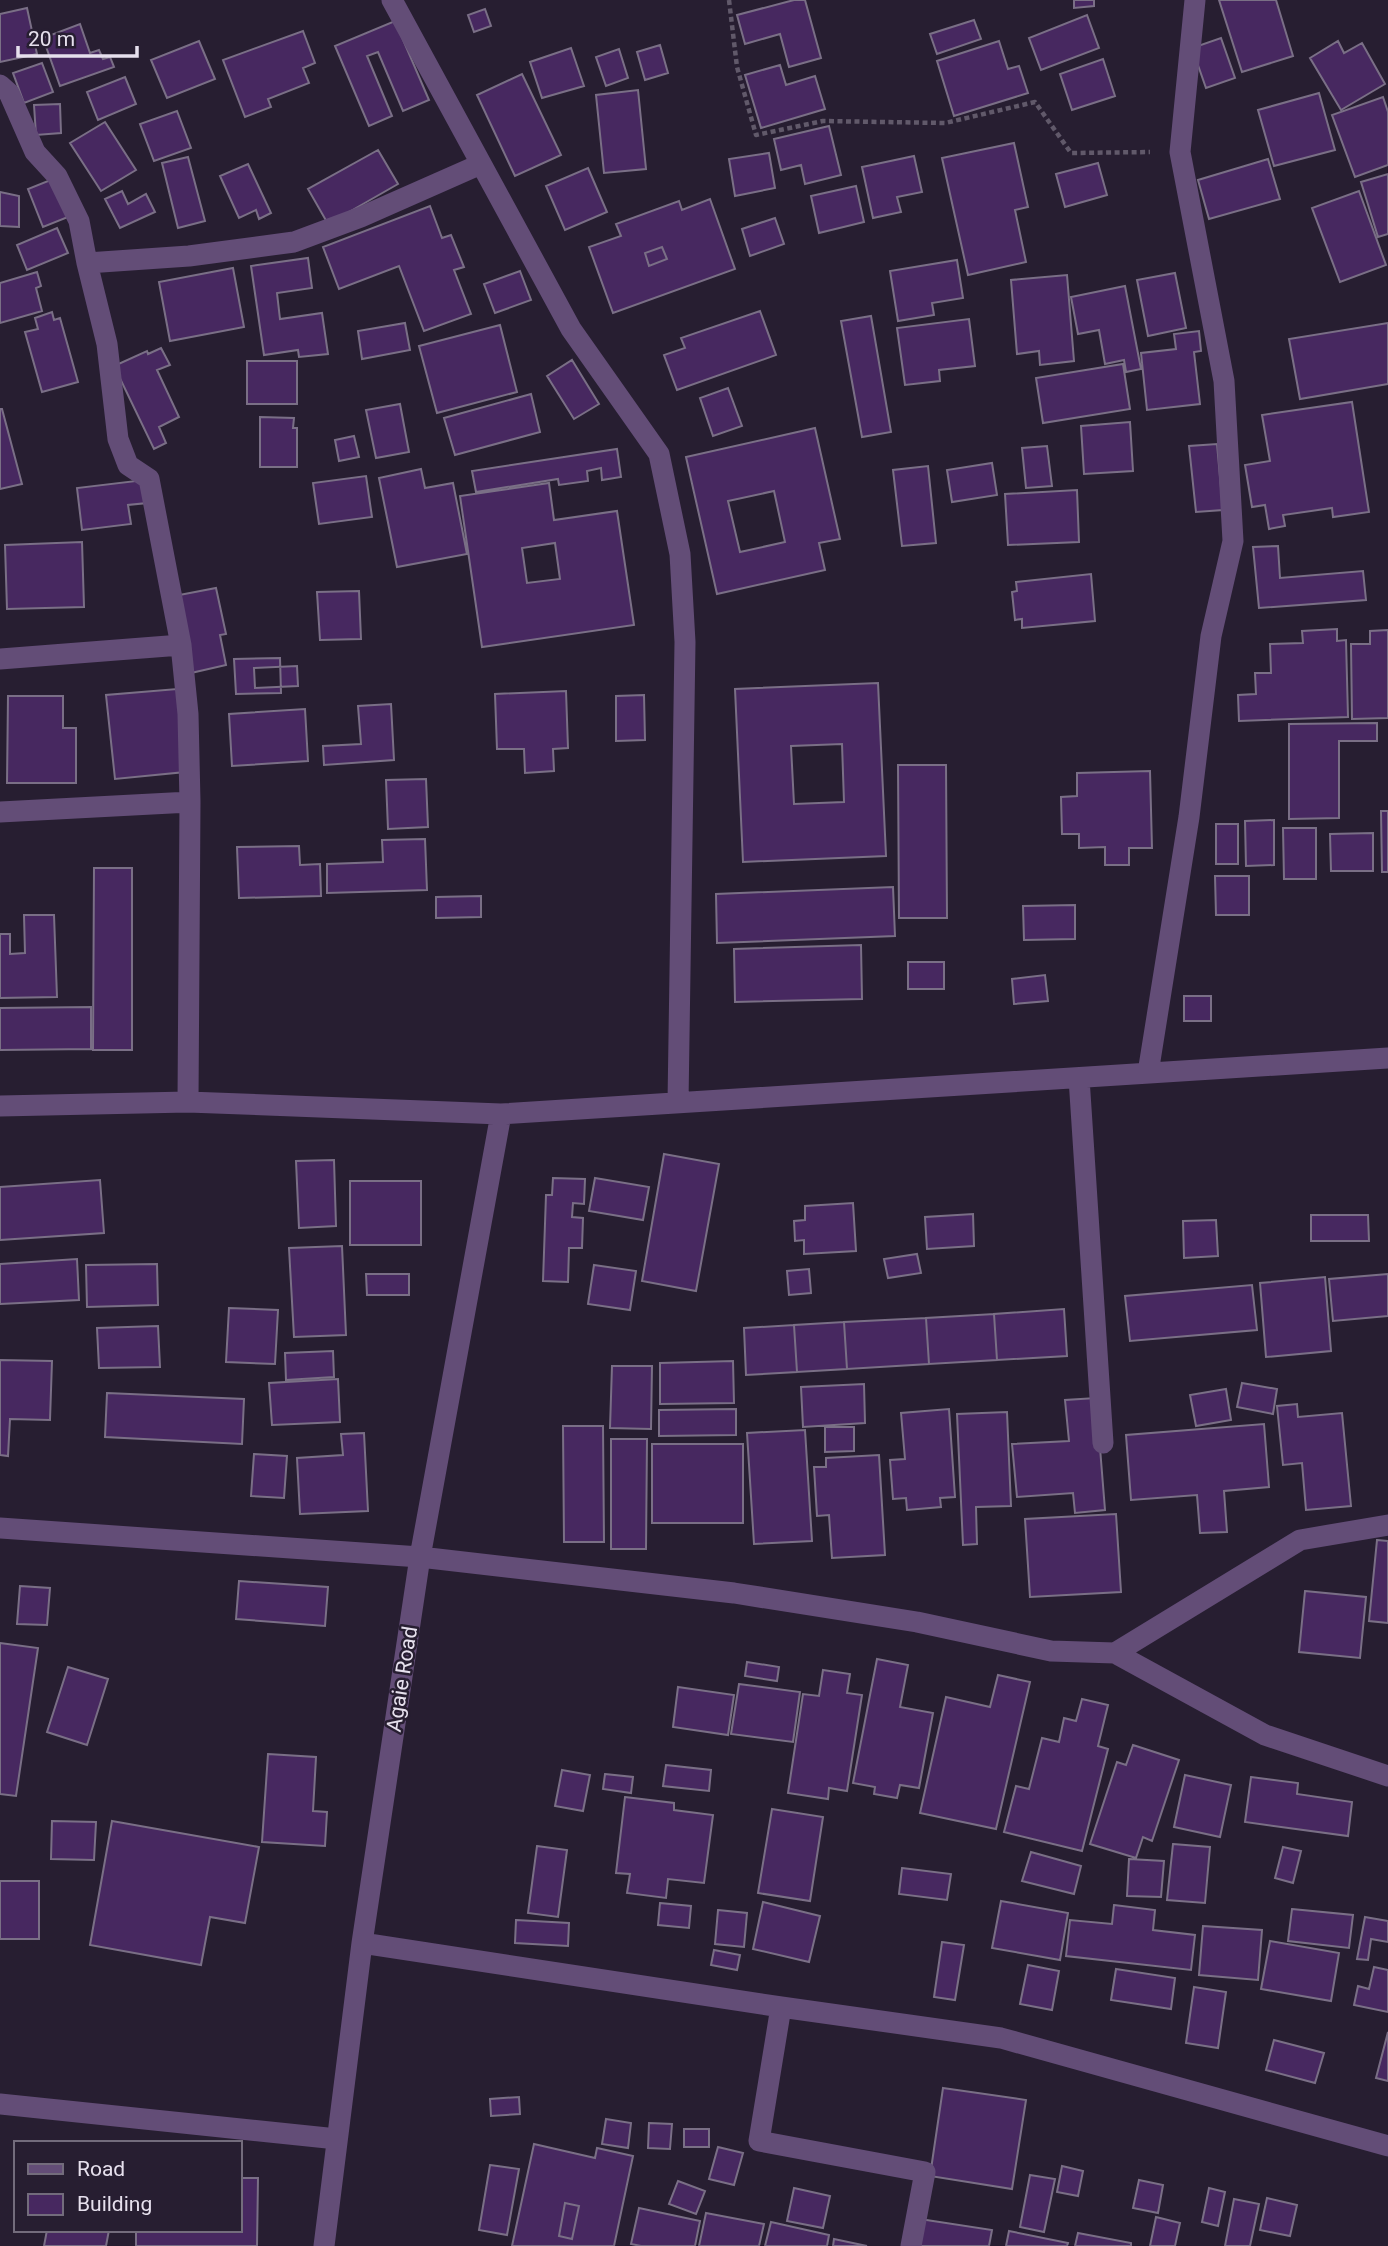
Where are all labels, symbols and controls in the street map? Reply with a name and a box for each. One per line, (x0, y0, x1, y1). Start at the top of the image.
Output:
scale bar (18, 14, 136, 58)
text: 20 m (28, 27, 75, 51)
street label: Agaie Road (382, 1624, 422, 1734)
legend (14, 2141, 242, 2232)
text: Road (77, 2157, 125, 2181)
text: Building (77, 2192, 152, 2216)

